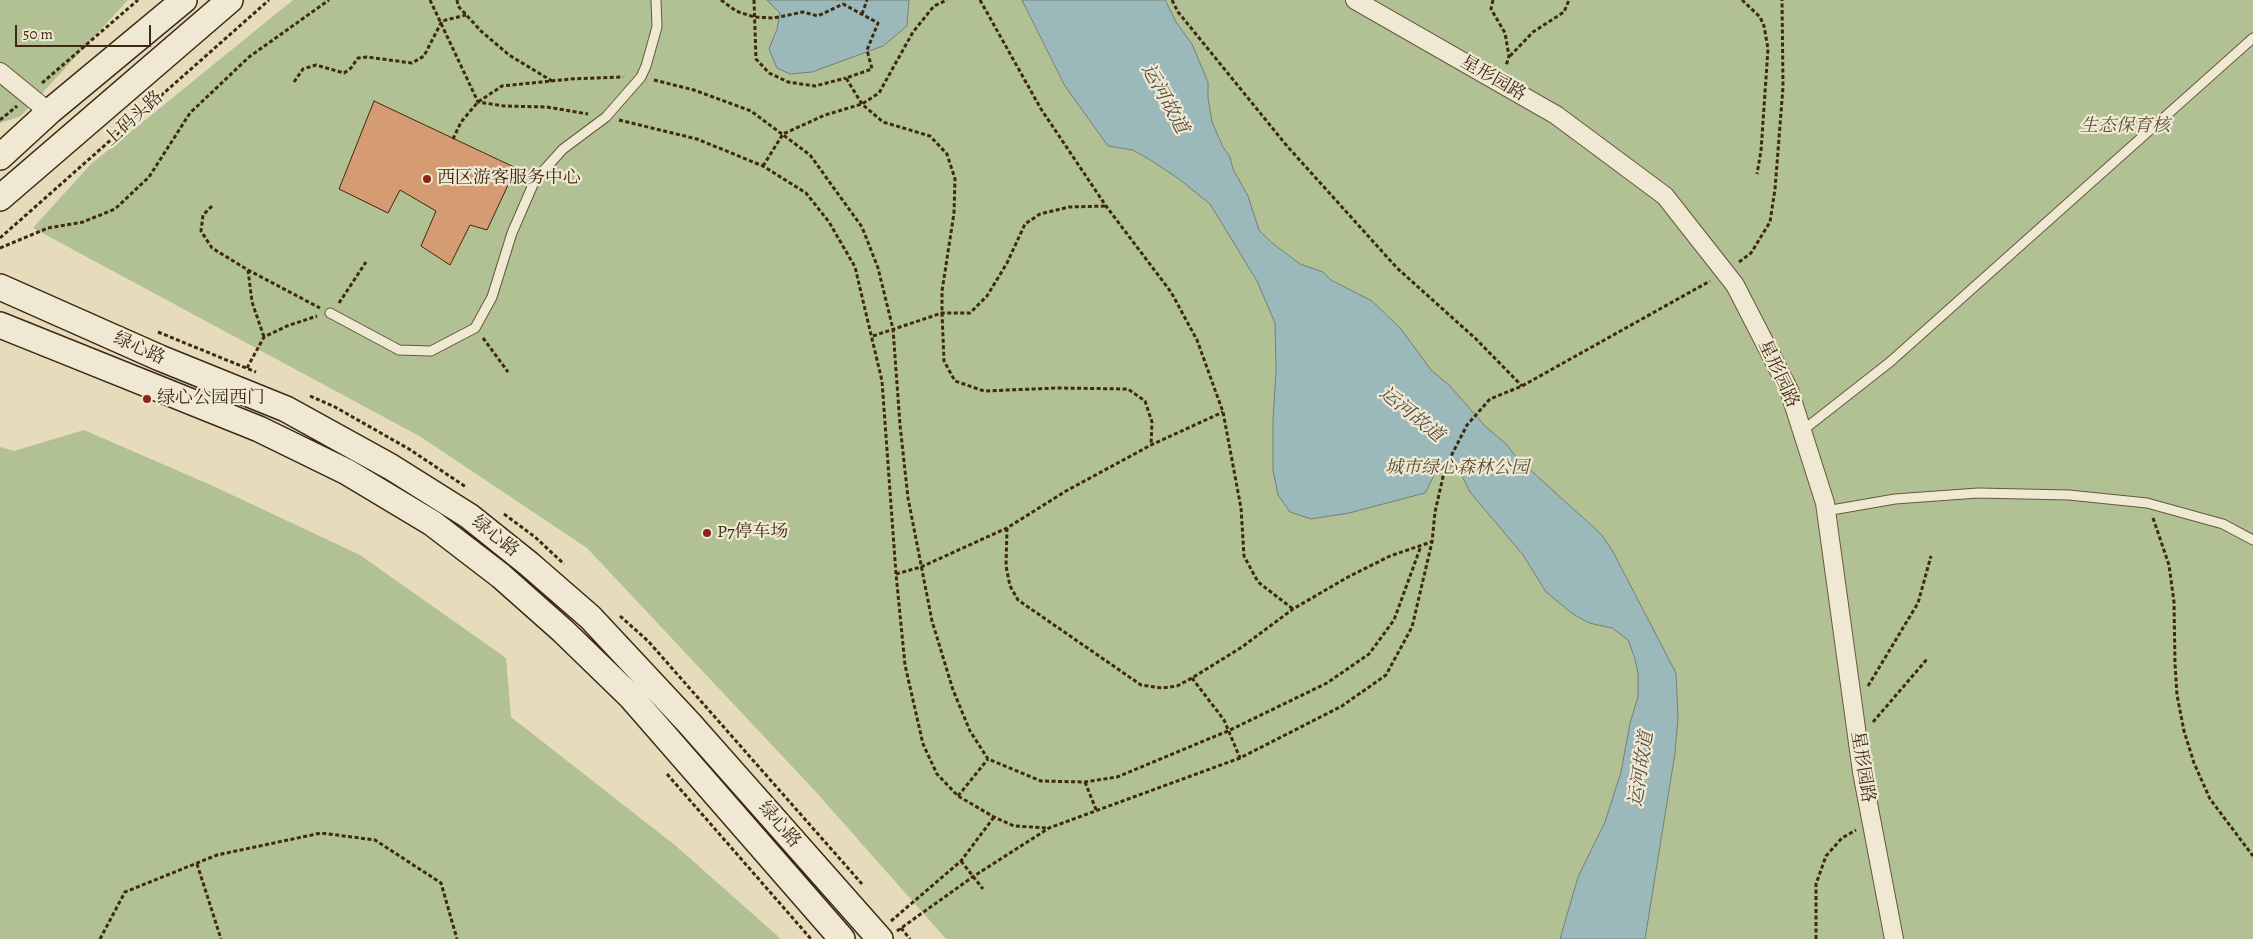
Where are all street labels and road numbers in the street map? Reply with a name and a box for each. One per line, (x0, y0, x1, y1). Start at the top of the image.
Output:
street label: 星形园路 (1456, 52, 1530, 106)
street label: 上码头路 (100, 87, 168, 151)
street label: 绿心路 (110, 328, 168, 370)
street label: 星形园路 (1753, 337, 1803, 411)
street label: 绿心路 (467, 512, 523, 562)
street label: 星形园路 (1846, 730, 1878, 804)
street label: 绿心路 (753, 798, 805, 852)

